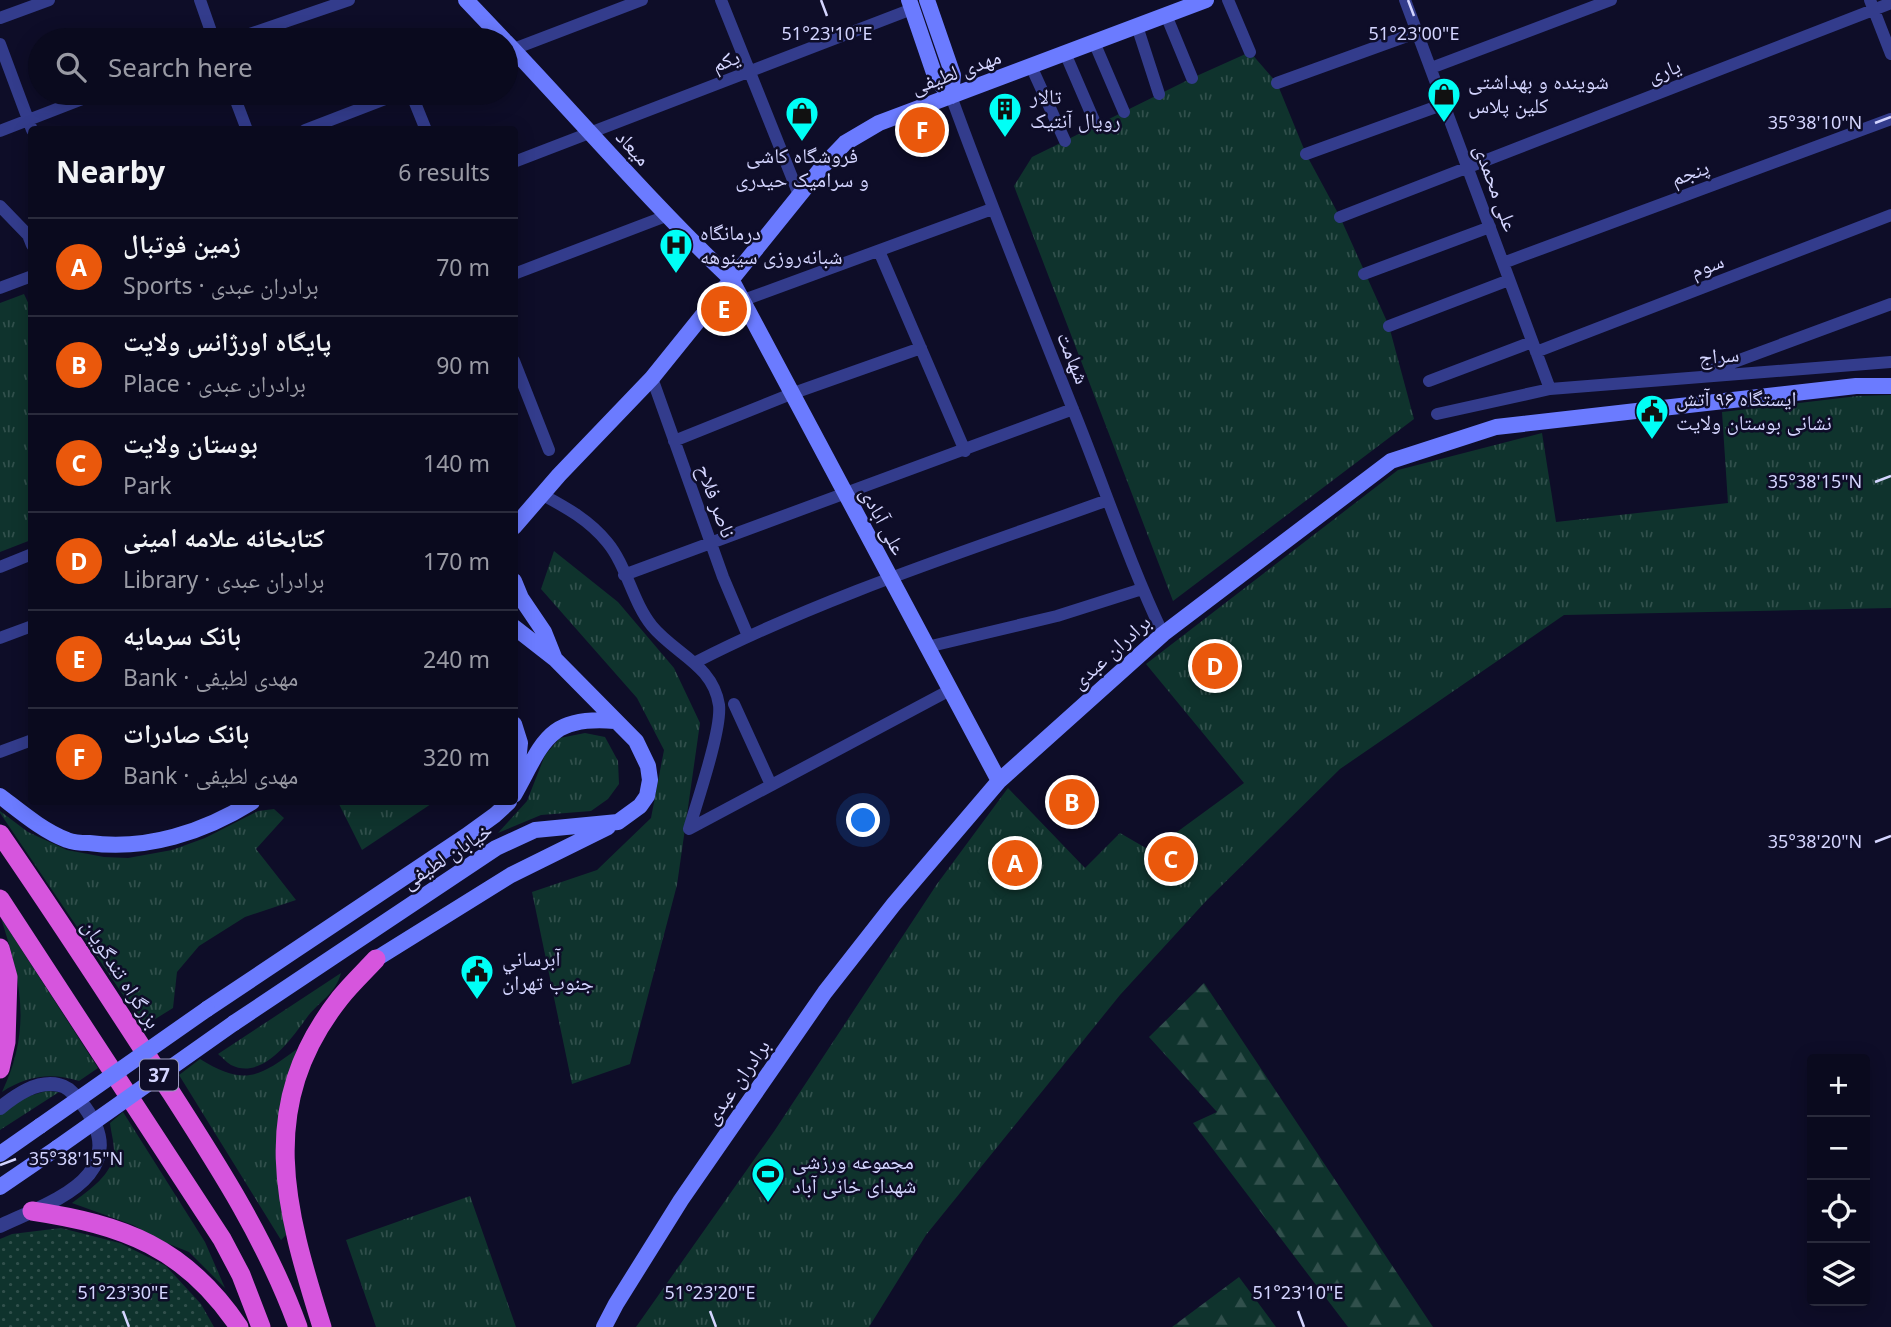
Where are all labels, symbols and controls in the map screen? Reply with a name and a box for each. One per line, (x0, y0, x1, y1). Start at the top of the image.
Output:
text: 51°23'10"E (782, 21, 872, 45)
text: 51°23'00"E (1369, 21, 1459, 45)
search box (28, 28, 518, 105)
street label: یکم (708, 42, 744, 79)
street label: مهدی لطیفی (907, 42, 1004, 100)
icon: search (52, 48, 90, 86)
text: Search here (108, 49, 253, 85)
street label: یاری (1643, 51, 1684, 89)
place label: شوینده و بهداشتی کلین پلاس (1468, 67, 1609, 119)
shop icon: شوینده و بهداشتی کلین پلاس (1425, 75, 1463, 124)
place label: تالار رویال آنتیک (1029, 82, 1121, 134)
building icon: تالار رویال آنتیک (986, 90, 1024, 139)
shop icon: فروشگاه کاشی و سرامیک حیدری (783, 94, 821, 143)
pin: F (899, 104, 945, 156)
text: 35°38'10"N (1768, 110, 1862, 134)
street label: میعاد (610, 123, 657, 172)
street label: علی محمدی (1468, 140, 1526, 235)
place label: فروشگاه کاشی و سرامیک حیدری (735, 141, 869, 193)
text: Nearby (56, 151, 165, 192)
street label: پنجم (1667, 152, 1713, 193)
text: 6 results (398, 156, 490, 188)
place label: درمانگاه شبانه‌روزی سینوهه (700, 218, 843, 270)
text: زمین فوتبال (123, 225, 241, 261)
hospital icon: درمانگاه شبانه‌روزی سینوهه (657, 226, 695, 275)
street label: سوم (1686, 246, 1728, 285)
text: A (71, 251, 87, 283)
text: 70 m (436, 251, 490, 283)
text: Sports · برادران عبدی (123, 269, 319, 301)
pin: E (701, 283, 747, 335)
text: پایگاه اورژانس ولایت (123, 323, 331, 359)
street label: شهامت (1051, 327, 1097, 388)
street label: سراج (1697, 339, 1740, 371)
text: B (71, 349, 87, 381)
text: 90 m (436, 349, 490, 381)
text: Place · برادران عبدی (123, 367, 306, 399)
place label: ایستگاه ۹۶ آتش نشانی بوستان ولایت (1676, 384, 1832, 436)
public building icon: ایستگاه ۹۶ آتش نشانی بوستان ولایت (1633, 392, 1671, 441)
text: بوستان ولایت (123, 425, 258, 461)
text: C (72, 447, 86, 479)
text: 140 m (423, 447, 490, 479)
street label: ناصر فلاح (691, 460, 743, 541)
text: Park (123, 469, 172, 501)
text: 35°38'15"N (1768, 469, 1862, 493)
street label: علی آبادی (854, 482, 914, 560)
text: کتابخانه علامه امینی (123, 519, 325, 555)
text: D (71, 545, 87, 577)
text: 170 m (423, 545, 490, 577)
text: Library · برادران عبدی (123, 563, 324, 595)
street label: برادران عبدی (1064, 608, 1156, 695)
text: بانک سرمایه (123, 617, 241, 653)
pin: D (1192, 640, 1238, 692)
text: E (73, 643, 85, 675)
text: 240 m (423, 643, 490, 675)
text: Bank · مهدی لطیفی (123, 661, 298, 693)
text: بانک صادرات (123, 715, 249, 751)
text: F (73, 741, 85, 773)
text: 320 m (423, 741, 490, 773)
text: Bank · مهدی لطیفی (123, 759, 298, 791)
pin: B (1049, 776, 1095, 828)
your location (846, 803, 880, 837)
street label: خیابان لطیفی (396, 815, 497, 895)
text: 35°38'20"N (1768, 829, 1862, 853)
pin: C (1148, 833, 1194, 885)
pin: A (992, 837, 1038, 889)
street label: بزرگراه تندگویان (76, 913, 168, 1034)
place label: آبرساني جنوب تهران (502, 944, 594, 996)
public building icon: آبرساني جنوب تهران (458, 952, 496, 1001)
street label: برادران عبدی (696, 1033, 776, 1130)
map controls (1807, 1054, 1870, 1306)
button: + (1807, 1054, 1870, 1117)
road number: 37 (140, 1060, 178, 1091)
button: − (1807, 1117, 1870, 1180)
text: 35°38'15"N (29, 1146, 123, 1170)
place label: مجموعه ورزشی شهدای خانی آباد (792, 1147, 916, 1199)
sports icon: مجموعه ورزشی شهدای خانی آباد (749, 1155, 787, 1204)
button: locate (1807, 1180, 1870, 1243)
button: layers (1807, 1243, 1870, 1306)
text: 51°23'30"E (78, 1280, 168, 1304)
text: 51°23'20"E (665, 1280, 755, 1304)
text: 51°23'10"E (1253, 1280, 1343, 1304)

